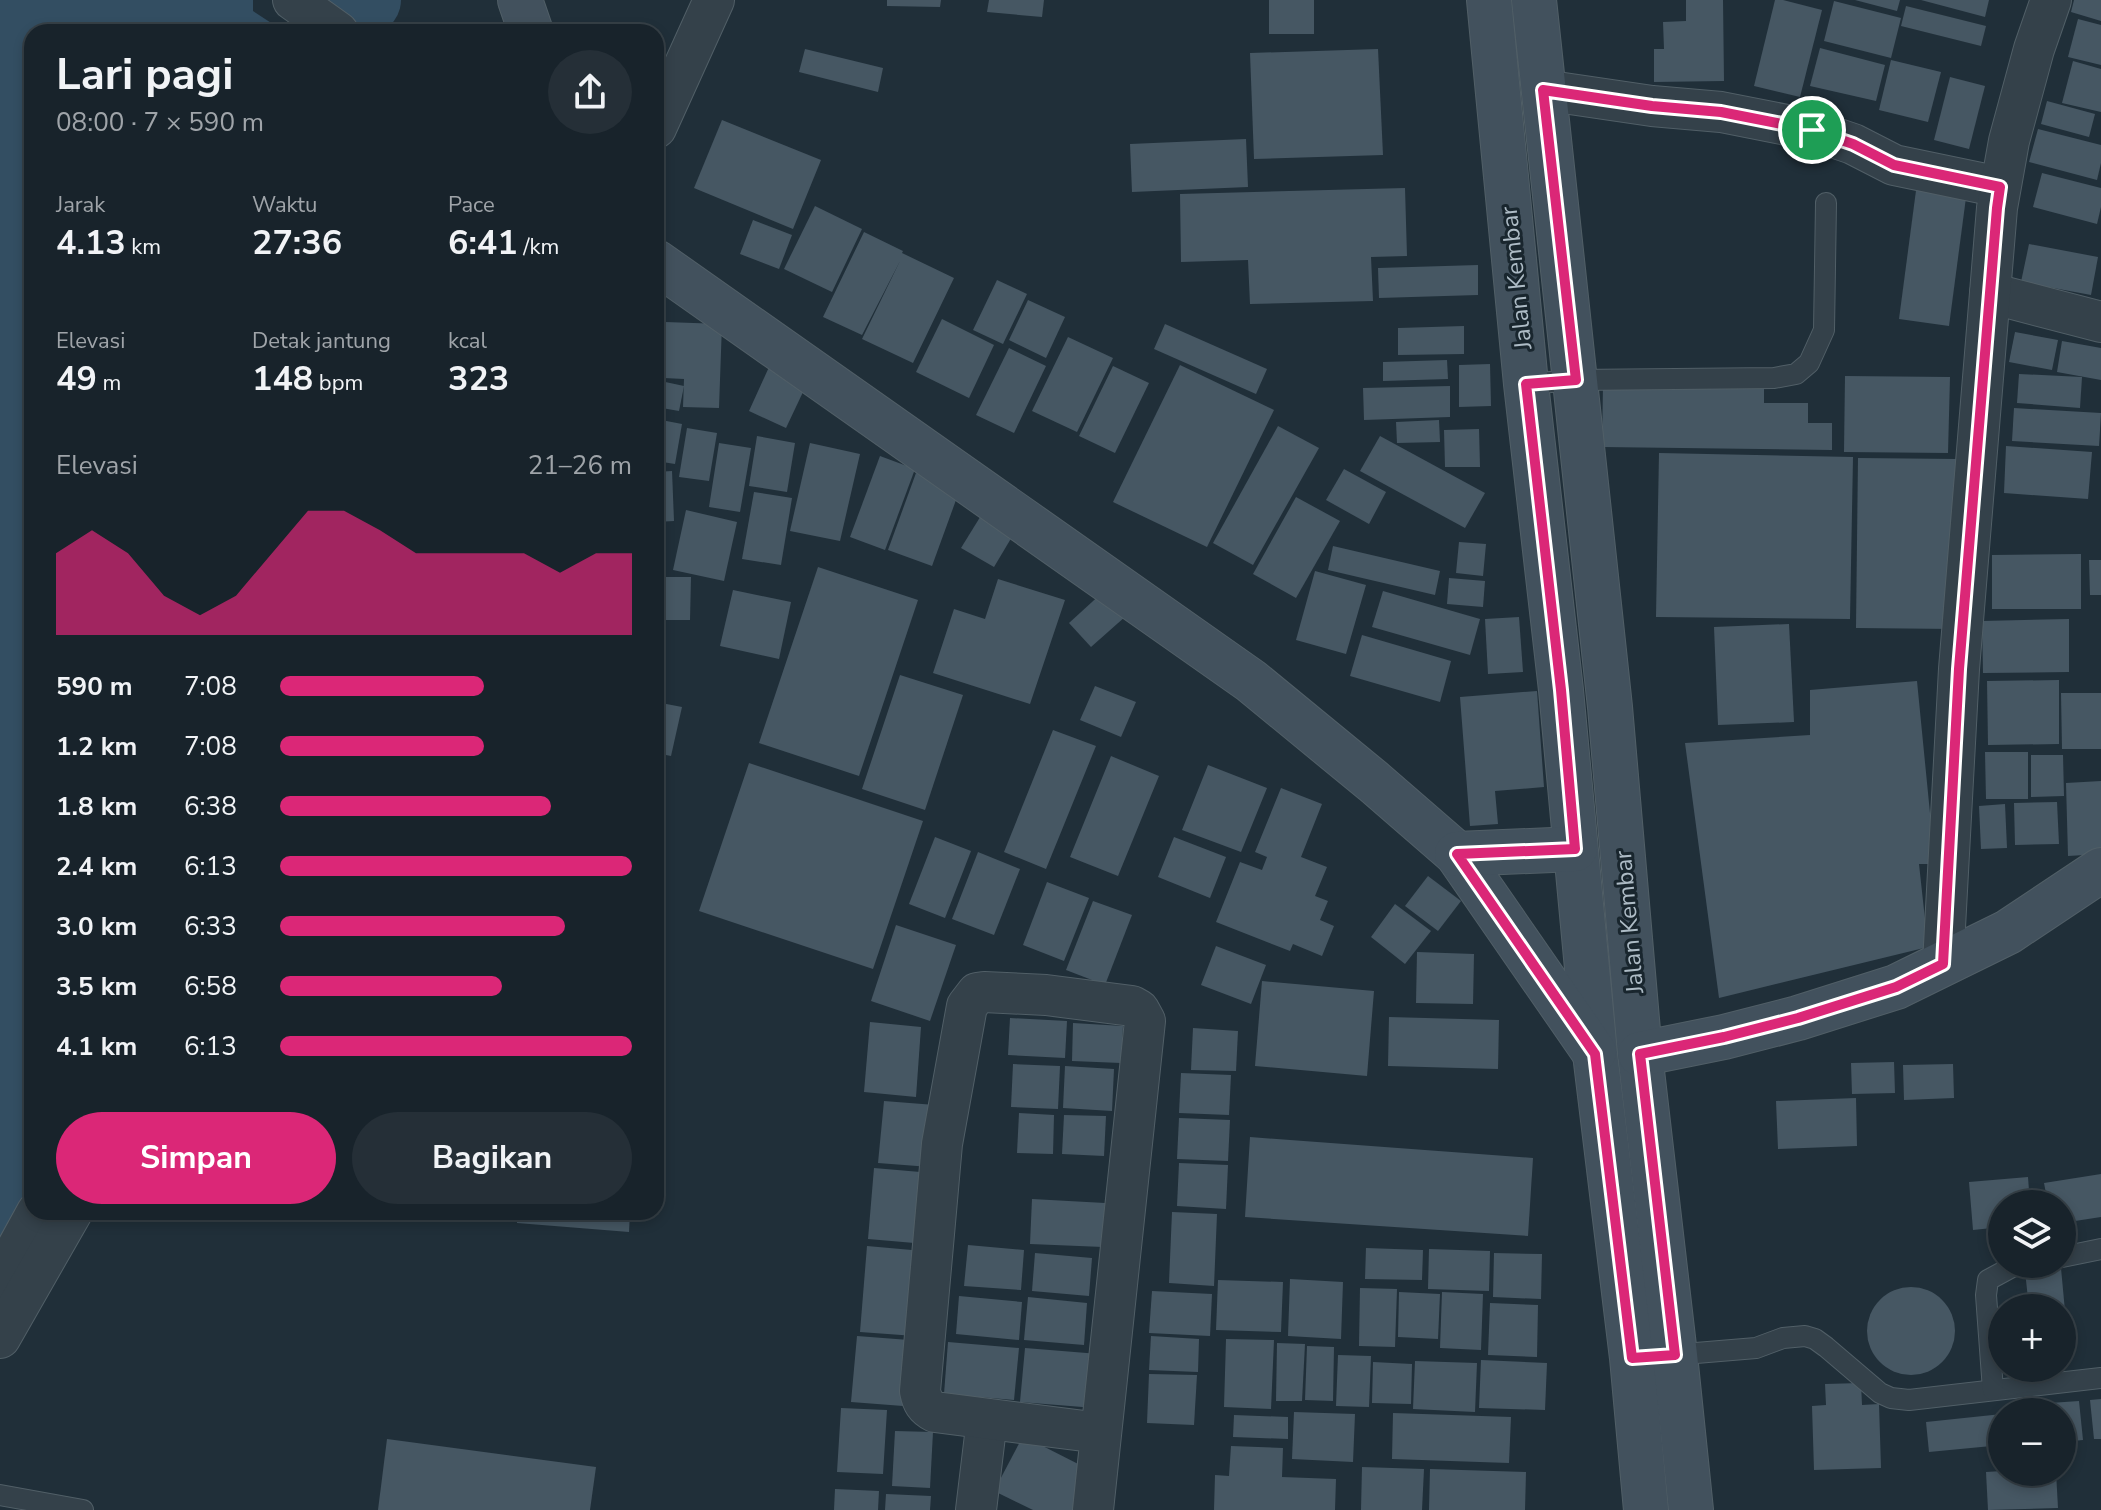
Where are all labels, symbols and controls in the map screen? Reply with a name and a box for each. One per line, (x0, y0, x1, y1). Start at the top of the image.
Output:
text: Lari pagi (56, 45, 233, 105)
button: share (548, 50, 632, 134)
pin (1778, 96, 1846, 164)
text: 08:00 · 7 × 590 m (56, 105, 264, 140)
icon: arrive (1790, 108, 1834, 152)
text: Jarak (56, 190, 105, 220)
text: Waktu (252, 190, 317, 220)
text: Pace (448, 190, 495, 220)
street label: Jalan Kembar (1493, 205, 1540, 352)
text: 4.13 (56, 220, 126, 266)
text: 27:36 (252, 220, 342, 266)
text: 6:41 (448, 220, 518, 266)
text: km (126, 232, 161, 262)
text: /km (518, 232, 559, 262)
text: Elevasi (56, 326, 125, 356)
text: Detak jantung (252, 326, 391, 356)
text: kcal (448, 326, 487, 356)
text: 49 (56, 356, 97, 402)
text: 148 (252, 356, 313, 402)
text: 323 (448, 356, 509, 402)
text: m (97, 368, 121, 398)
text: bpm (313, 368, 363, 398)
text: Elevasi (56, 448, 138, 483)
text: 21–26 m (528, 448, 632, 483)
text: 590 m (56, 669, 133, 704)
text: 7:08 (184, 669, 237, 704)
text: 1.2 km (56, 729, 137, 764)
text: 7:08 (184, 729, 237, 764)
text: 1.8 km (56, 789, 137, 824)
text: 6:38 (184, 789, 237, 824)
text: 2.4 km (56, 849, 137, 884)
text: 6:13 (184, 849, 237, 884)
street label: Jalan Kembar (1607, 849, 1651, 996)
text: 3.0 km (56, 909, 137, 944)
text: 6:33 (184, 909, 237, 944)
text: 3.5 km (56, 969, 137, 1004)
text: 6:58 (184, 969, 237, 1004)
text: 4.1 km (56, 1029, 137, 1064)
text: 6:13 (184, 1029, 237, 1064)
button: Simpan (56, 1112, 336, 1204)
button: Bagikan (352, 1112, 632, 1204)
map controls (1988, 1190, 2076, 1486)
button: layers (1988, 1190, 2076, 1278)
button: + (1988, 1294, 2076, 1382)
button: − (1988, 1398, 2076, 1486)

